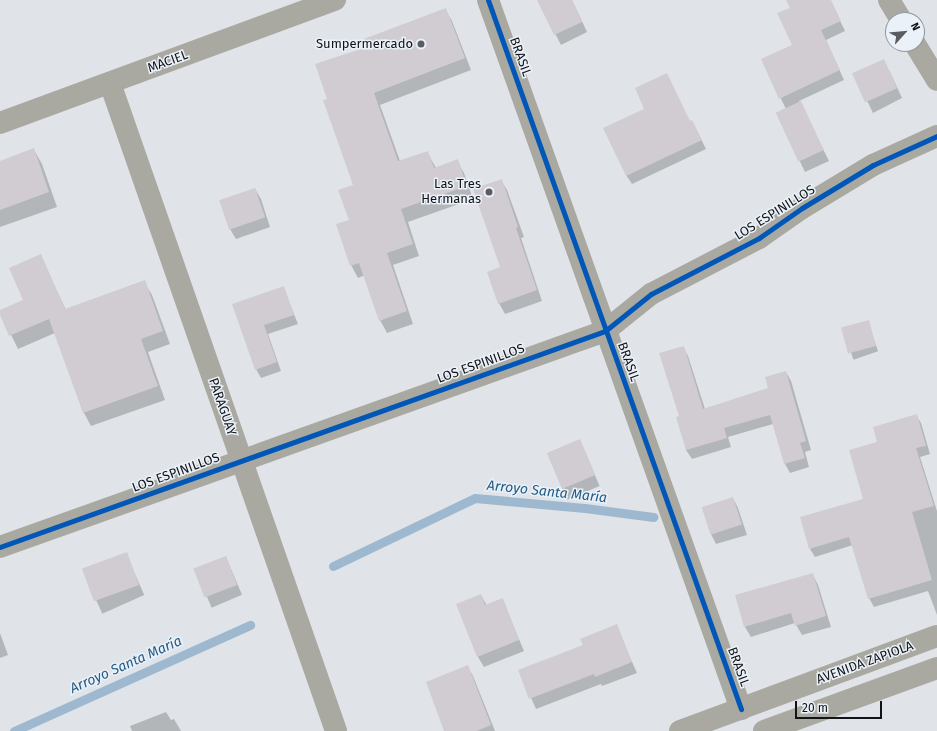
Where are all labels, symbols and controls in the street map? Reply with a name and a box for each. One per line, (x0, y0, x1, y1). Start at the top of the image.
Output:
north arrow (885, 12, 925, 52)
text: N (908, 21, 923, 33)
street label: BRASIL (506, 35, 534, 79)
place label: Sumpermercado (316, 36, 413, 52)
marker: Sumpermercado (416, 39, 426, 49)
street label: MACIEL (146, 47, 190, 77)
place label: Las Tres Hermanas (421, 177, 481, 208)
street label: LOS ESPINILLOS (732, 182, 818, 244)
marker: Las Tres Hermanas (484, 187, 494, 197)
street label: BRASIL (614, 340, 642, 384)
street label: LOS ESPINILLOS (435, 341, 527, 387)
street label: PARAGUAY (205, 376, 239, 438)
street label: LOS ESPINILLOS (130, 450, 222, 496)
water label: Arroyo Santa María (486, 477, 608, 507)
water label: Arroyo Santa María (68, 633, 184, 697)
street label: AVENIDA ZAPIOLA (814, 638, 916, 688)
street label: BRASIL (724, 645, 752, 689)
scale bar (797, 693, 884, 719)
text: 20 m (802, 701, 828, 715)

